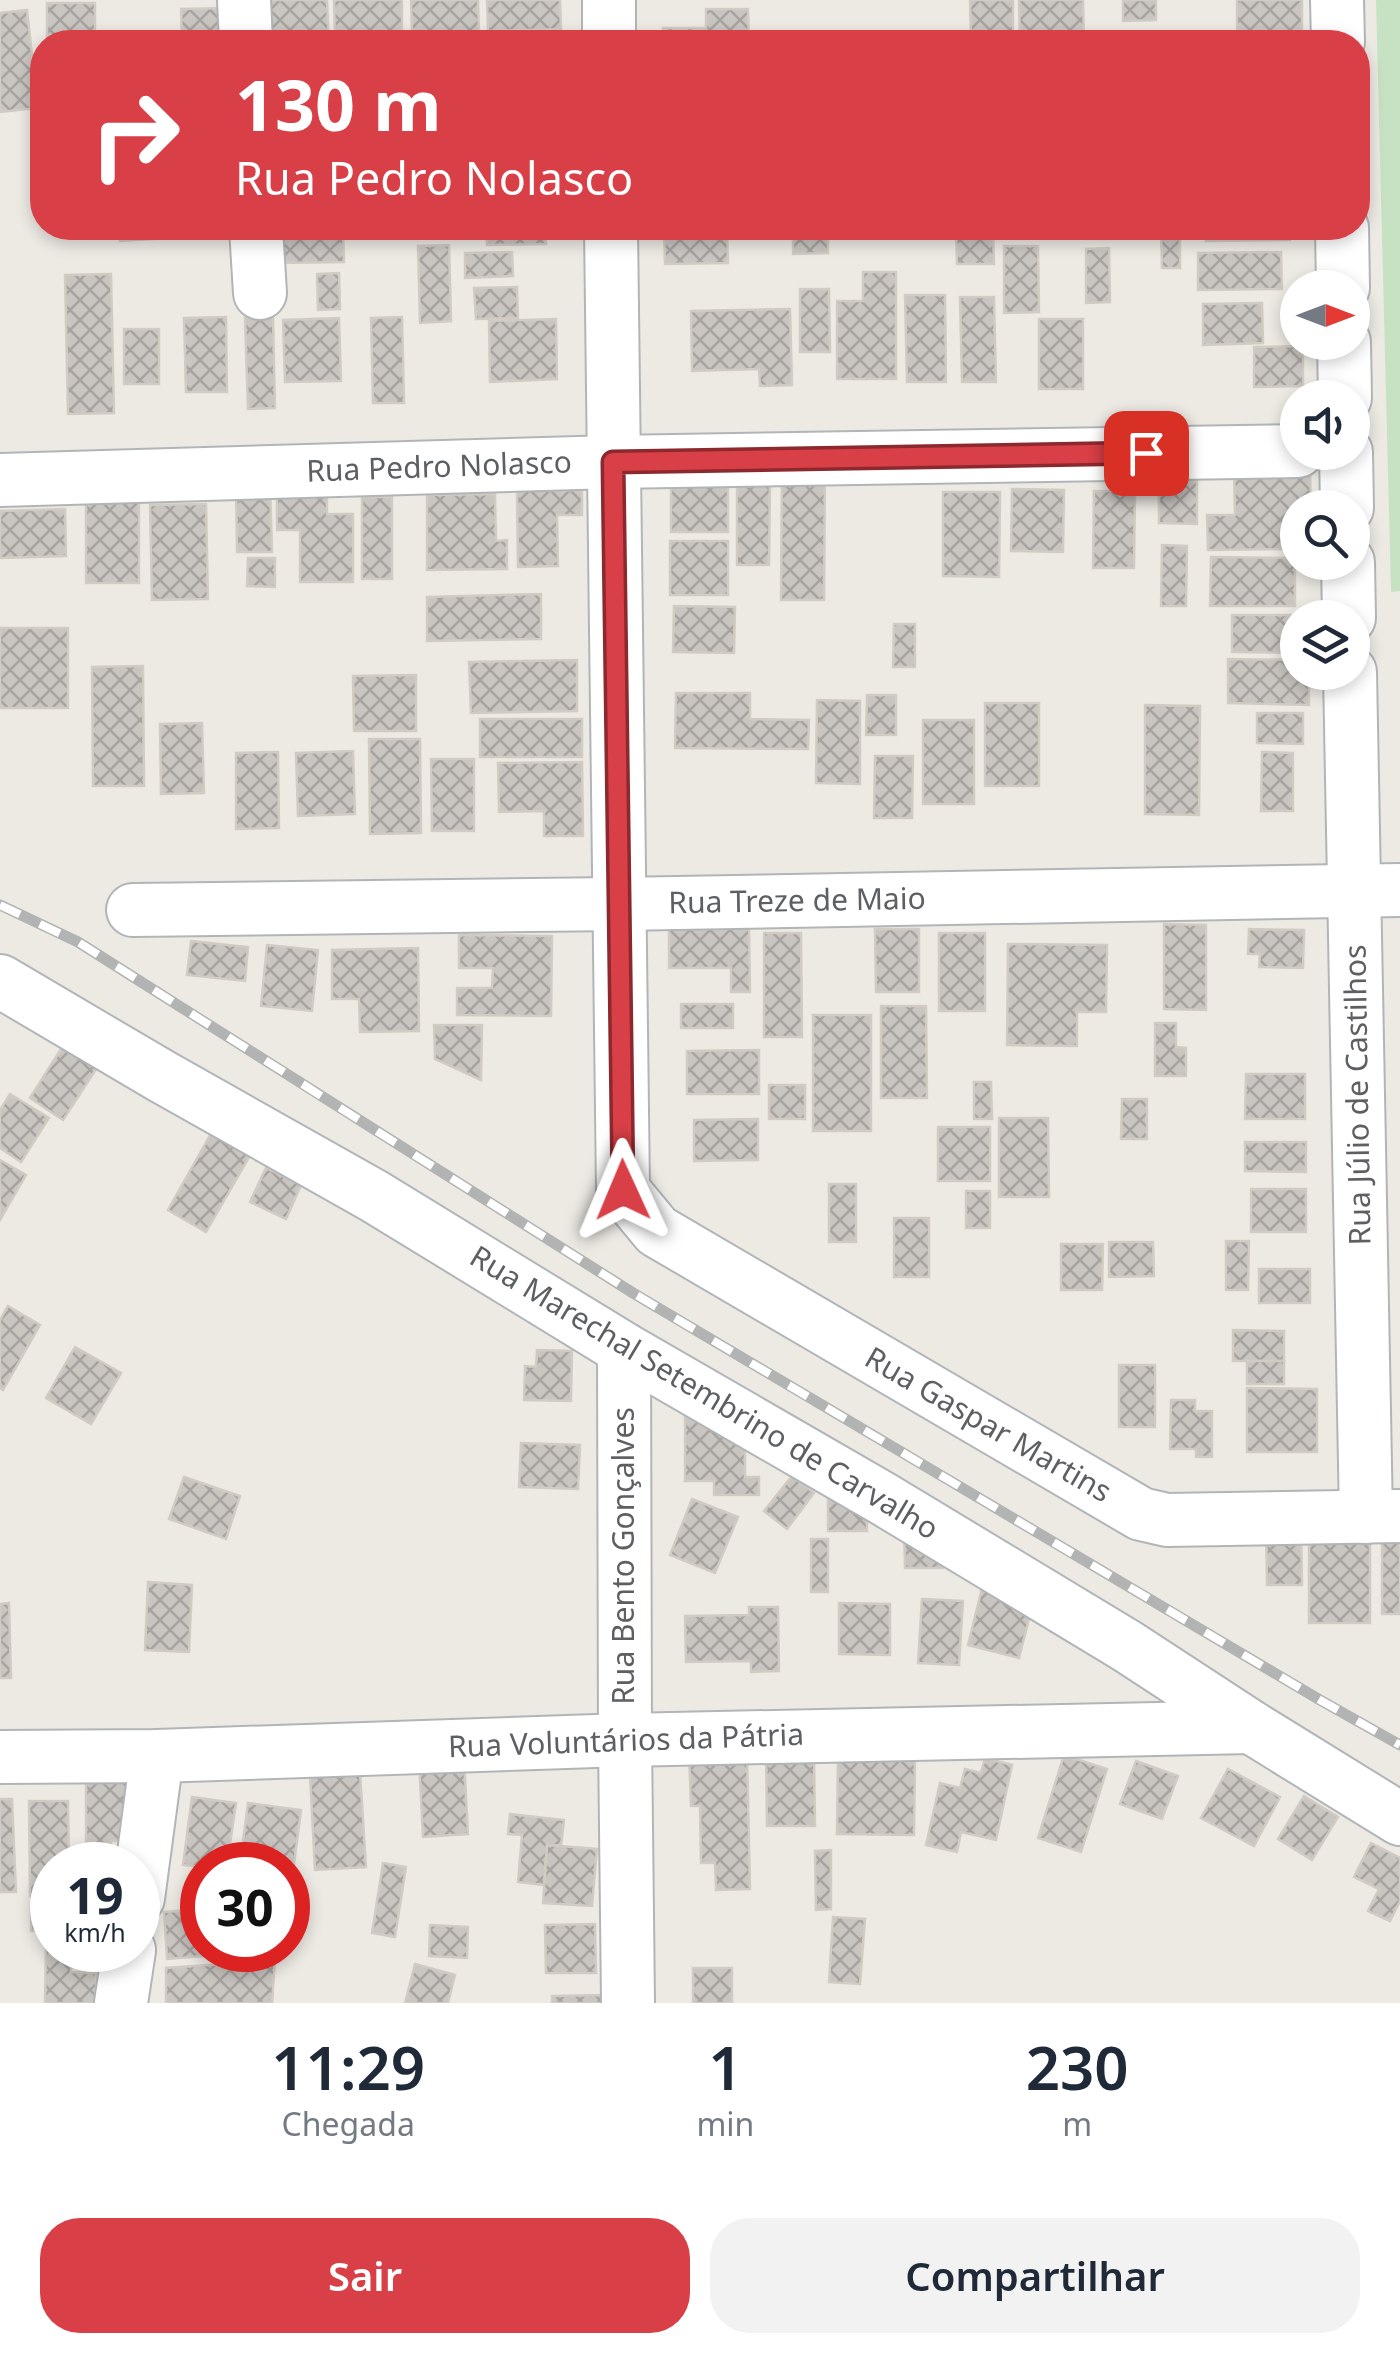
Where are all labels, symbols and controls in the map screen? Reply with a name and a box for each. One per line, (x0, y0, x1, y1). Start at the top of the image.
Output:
text: 130 m (235, 56, 442, 152)
icon: right (70, 70, 200, 200)
text: Rua Pedro Nolasco (235, 147, 633, 208)
north arrow (1280, 270, 1370, 360)
map controls (1280, 270, 1370, 690)
button: sound (1280, 380, 1370, 470)
pin (1104, 411, 1189, 496)
icon: arrive (1119, 426, 1174, 481)
street label: Rua Pedro Nolasco (306, 440, 572, 491)
button: search (1280, 490, 1370, 580)
button: layers (1280, 600, 1370, 690)
street label: Rua Treze de Maio (668, 877, 926, 922)
street label: Rua Júlio de Castilhos (1333, 944, 1380, 1246)
position arrow (571, 1138, 675, 1242)
street label: Rua Marechal Setembrino de Carvalho (463, 1235, 947, 1548)
street label: Rua Gaspar Martins (858, 1336, 1119, 1511)
street label: Rua Bento Gonçalves (602, 1407, 643, 1705)
street label: Rua Voluntários da Pátria (447, 1713, 805, 1766)
speed limit sign: 30 (180, 1842, 310, 1972)
text: 19 (66, 1861, 124, 1929)
text: km/h (64, 1915, 126, 1949)
text: 11:29 (271, 2026, 425, 2108)
text: 1 (708, 2026, 743, 2108)
text: 230 (1026, 2026, 1129, 2108)
text: Chegada (282, 2102, 415, 2145)
text: min (696, 2102, 754, 2145)
text: m (1062, 2102, 1092, 2145)
button: Sair (40, 2218, 690, 2333)
button: Compartilhar (710, 2218, 1360, 2333)

